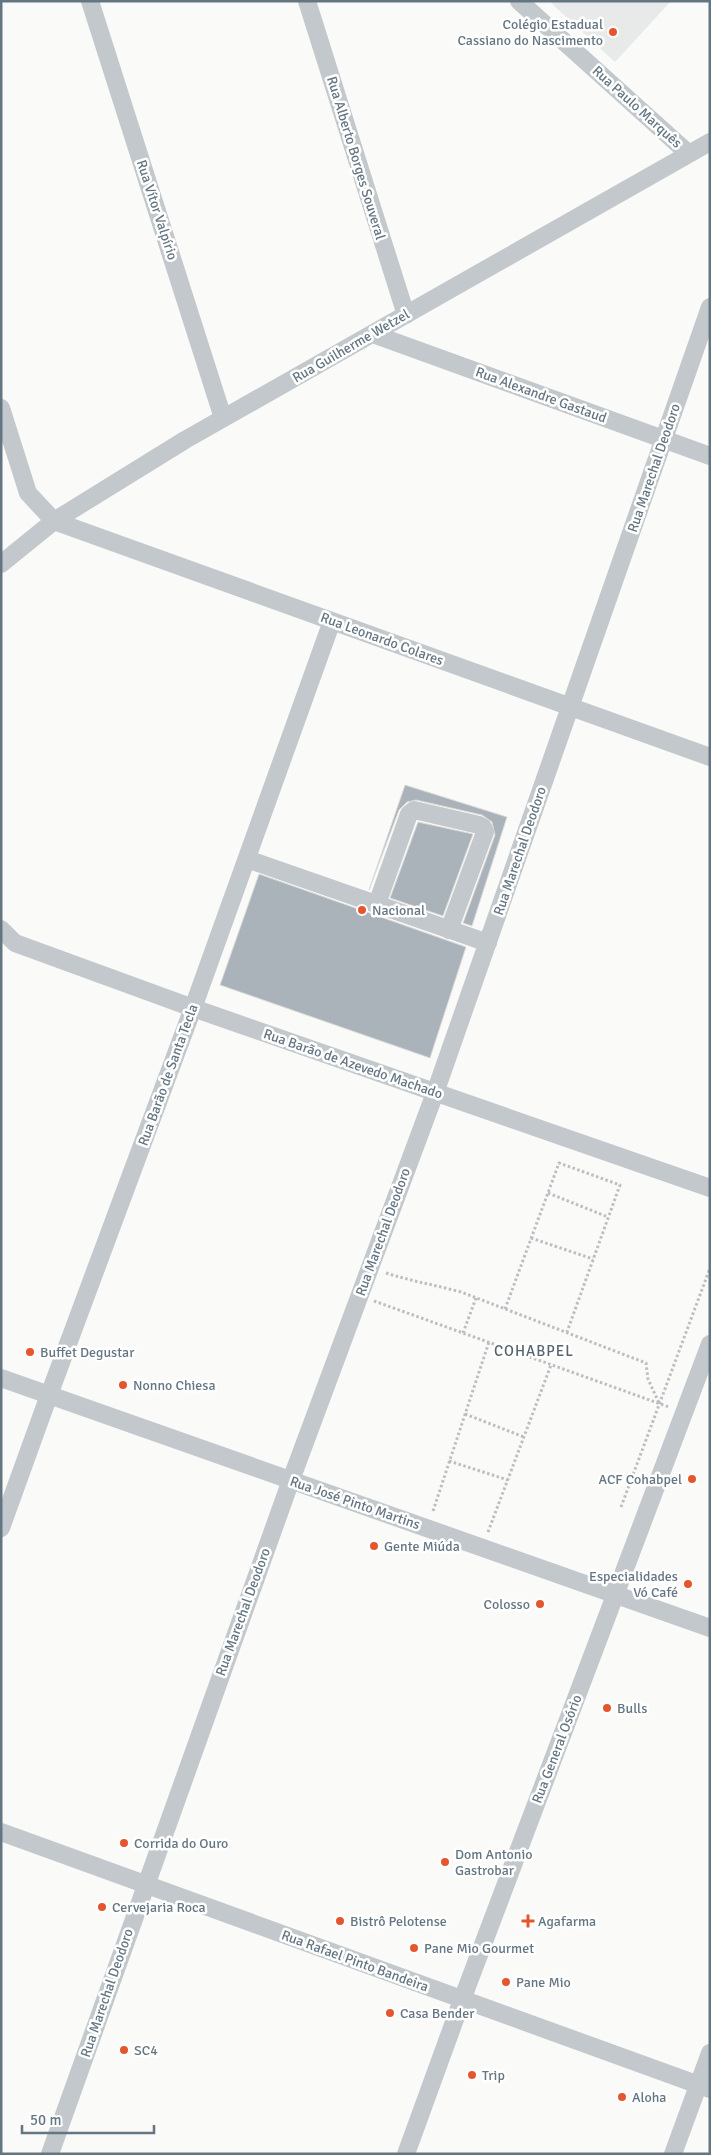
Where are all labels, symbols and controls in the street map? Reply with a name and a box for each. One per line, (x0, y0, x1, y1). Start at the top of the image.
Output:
place label: Colégio Estadual Cassiano do Nascimento (457, 16, 603, 49)
marker: Colégio Estadual Cassiano do Nascimento (607, 26, 619, 38)
street label: Rua Paulo Marquês (589, 62, 685, 152)
street label: Rua Alberto Borges Souveral (323, 74, 389, 242)
street label: Rua Vítor Valpírio (133, 158, 181, 262)
street label: Rua Guilherme Wetzel (290, 306, 412, 386)
street label: Rua Alexandre Gastaud (473, 363, 609, 427)
street label: Rua Marechal Deodoro (624, 401, 684, 535)
street label: Rua Leonardo Colares (318, 609, 446, 669)
street label: Rua Marechal Deodoro (490, 784, 550, 918)
place label: Nacional (372, 902, 425, 919)
marker: Nacional (356, 904, 368, 916)
street label: Rua Barão de Santa Tecla (134, 1002, 202, 1148)
street label: Rua Barão de Azevedo Machado (261, 1025, 445, 1103)
street label: Rua Marechal Deodoro (352, 1166, 414, 1298)
district label: COHABPEL (494, 1342, 574, 1360)
place label: Buffet Degustar (40, 1344, 135, 1361)
marker: Buffet Degustar (24, 1346, 36, 1358)
place label: Nonno Chiesa (133, 1377, 216, 1394)
marker: Nonno Chiesa (117, 1379, 129, 1391)
place label: ACF Cohabpel (599, 1471, 682, 1488)
street label: Rua José Pinto Martins (288, 1473, 422, 1533)
marker: ACF Cohabpel (686, 1473, 698, 1485)
place label: Gente Miúda (384, 1538, 460, 1555)
marker: Gente Miúda (368, 1540, 380, 1552)
street label: Rua Marechal Deodoro (212, 1546, 274, 1678)
place label: Especialidades Vó Café (589, 1568, 678, 1601)
marker: Especialidades Vó Café (682, 1578, 694, 1590)
place label: Colosso (484, 1596, 530, 1613)
marker: Colosso (534, 1598, 546, 1610)
street label: Rua General Osório (528, 1692, 586, 1806)
place label: Bulls (617, 1700, 647, 1717)
marker: Bulls (601, 1702, 613, 1714)
place label: Corrida do Ouro (134, 1835, 228, 1852)
marker: Corrida do Ouro (118, 1837, 130, 1849)
place label: Dom Antonio Gastrobar (455, 1846, 533, 1879)
marker: Dom Antonio Gastrobar (439, 1856, 451, 1868)
place label: Cervejaria Roca (112, 1899, 206, 1916)
marker: Cervejaria Roca (96, 1901, 108, 1913)
place label: Bistrô Pelotense (350, 1913, 447, 1930)
place label: Agafarma (538, 1913, 596, 1930)
marker: Bistrô Pelotense (334, 1915, 346, 1927)
marker: Agafarma (522, 1915, 534, 1927)
street label: Rua Marechal Deodoro (77, 1926, 137, 2060)
street label: Rua Rafael Pinto Bandeira (279, 1926, 431, 1996)
place label: Pane Mio Gourmet (424, 1940, 534, 1957)
marker: Pane Mio Gourmet (408, 1942, 420, 1954)
place label: Pane Mio (516, 1974, 571, 1991)
marker: Pane Mio (500, 1976, 512, 1988)
place label: Casa Bender (400, 2005, 475, 2022)
marker: Casa Bender (384, 2007, 396, 2019)
place label: SC4 (134, 2042, 158, 2059)
marker: SC4 (118, 2044, 130, 2056)
place label: Trip (482, 2067, 505, 2084)
marker: Trip (466, 2069, 478, 2081)
place label: Aloha (632, 2089, 666, 2106)
marker: Aloha (616, 2091, 628, 2103)
scale bar (22, 2102, 155, 2134)
text: 50 m (30, 2111, 61, 2129)

